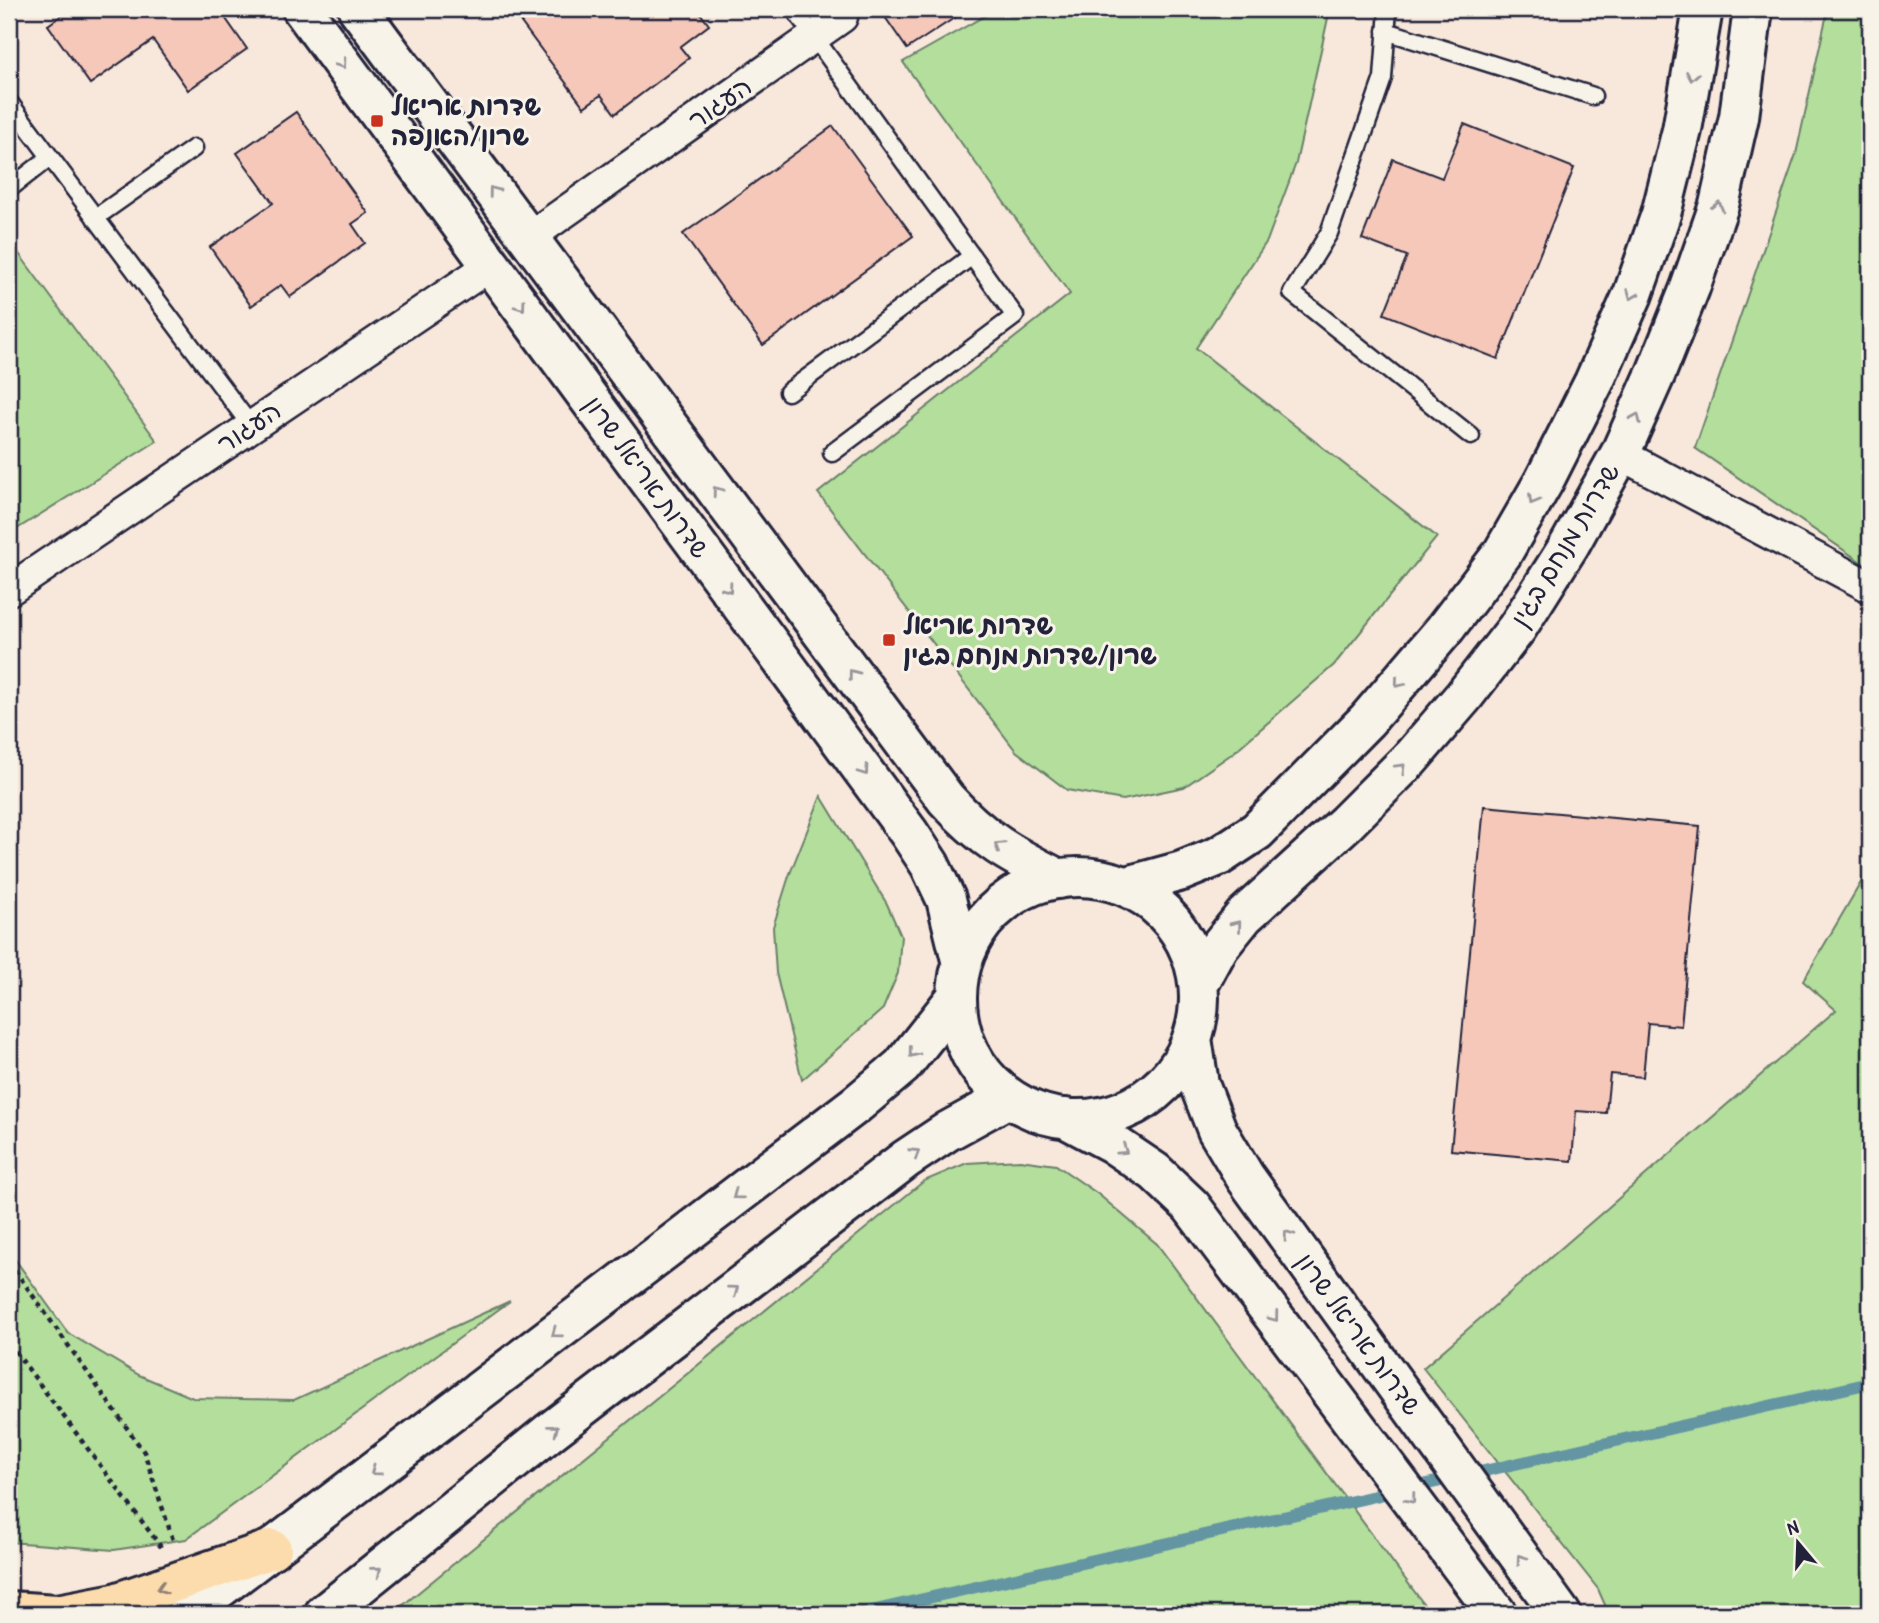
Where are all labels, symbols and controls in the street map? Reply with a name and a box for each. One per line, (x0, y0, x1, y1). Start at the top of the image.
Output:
one-way arrow (334, 56, 346, 69)
street label: העגור (681, 68, 759, 137)
one-way arrow (1685, 70, 1700, 82)
place label: שדרות אריאל שרון/האנפה (391, 88, 541, 153)
marker: שדרות אריאל שרון/האנפה (369, 113, 385, 129)
one-way arrow (489, 186, 501, 199)
one-way arrow (1710, 200, 1725, 212)
one-way arrow (1627, 288, 1641, 300)
one-way arrow (512, 298, 525, 311)
street label: שדרות אריאל שרון (577, 388, 718, 565)
street label: העגור (210, 392, 288, 461)
one-way arrow (1628, 413, 1642, 425)
street label: שדרות מנחם בגין (1502, 456, 1627, 633)
one-way arrow (713, 486, 725, 499)
one-way arrow (1528, 492, 1541, 505)
one-way arrow (720, 580, 733, 593)
place label: שדרות אריאל שרון/שדרות מנחם בגין (903, 607, 1157, 672)
marker: שדרות אריאל שרון/שדרות מנחם בגין (881, 632, 897, 648)
one-way arrow (849, 669, 861, 681)
one-way arrow (1395, 675, 1407, 688)
one-way arrow (855, 763, 868, 776)
one-way arrow (1393, 763, 1406, 776)
one-way arrow (993, 842, 1006, 855)
one-way arrow (1229, 920, 1241, 933)
one-way arrow (909, 1045, 922, 1057)
one-way arrow (1115, 1142, 1128, 1154)
one-way arrow (908, 1148, 921, 1161)
one-way arrow (732, 1187, 745, 1200)
one-way arrow (1283, 1230, 1296, 1243)
street label: שדרות אריאל שרון (1289, 1245, 1430, 1422)
one-way arrow (727, 1286, 739, 1299)
one-way arrow (1266, 1309, 1279, 1322)
one-way arrow (551, 1325, 564, 1338)
one-way arrow (546, 1424, 559, 1437)
one-way arrow (370, 1463, 383, 1476)
one-way arrow (1403, 1491, 1415, 1504)
north arrow (1764, 1508, 1834, 1578)
text: N (1783, 1513, 1801, 1541)
one-way arrow (1517, 1554, 1529, 1567)
one-way arrow (369, 1567, 381, 1580)
one-way arrow (156, 1580, 168, 1594)

